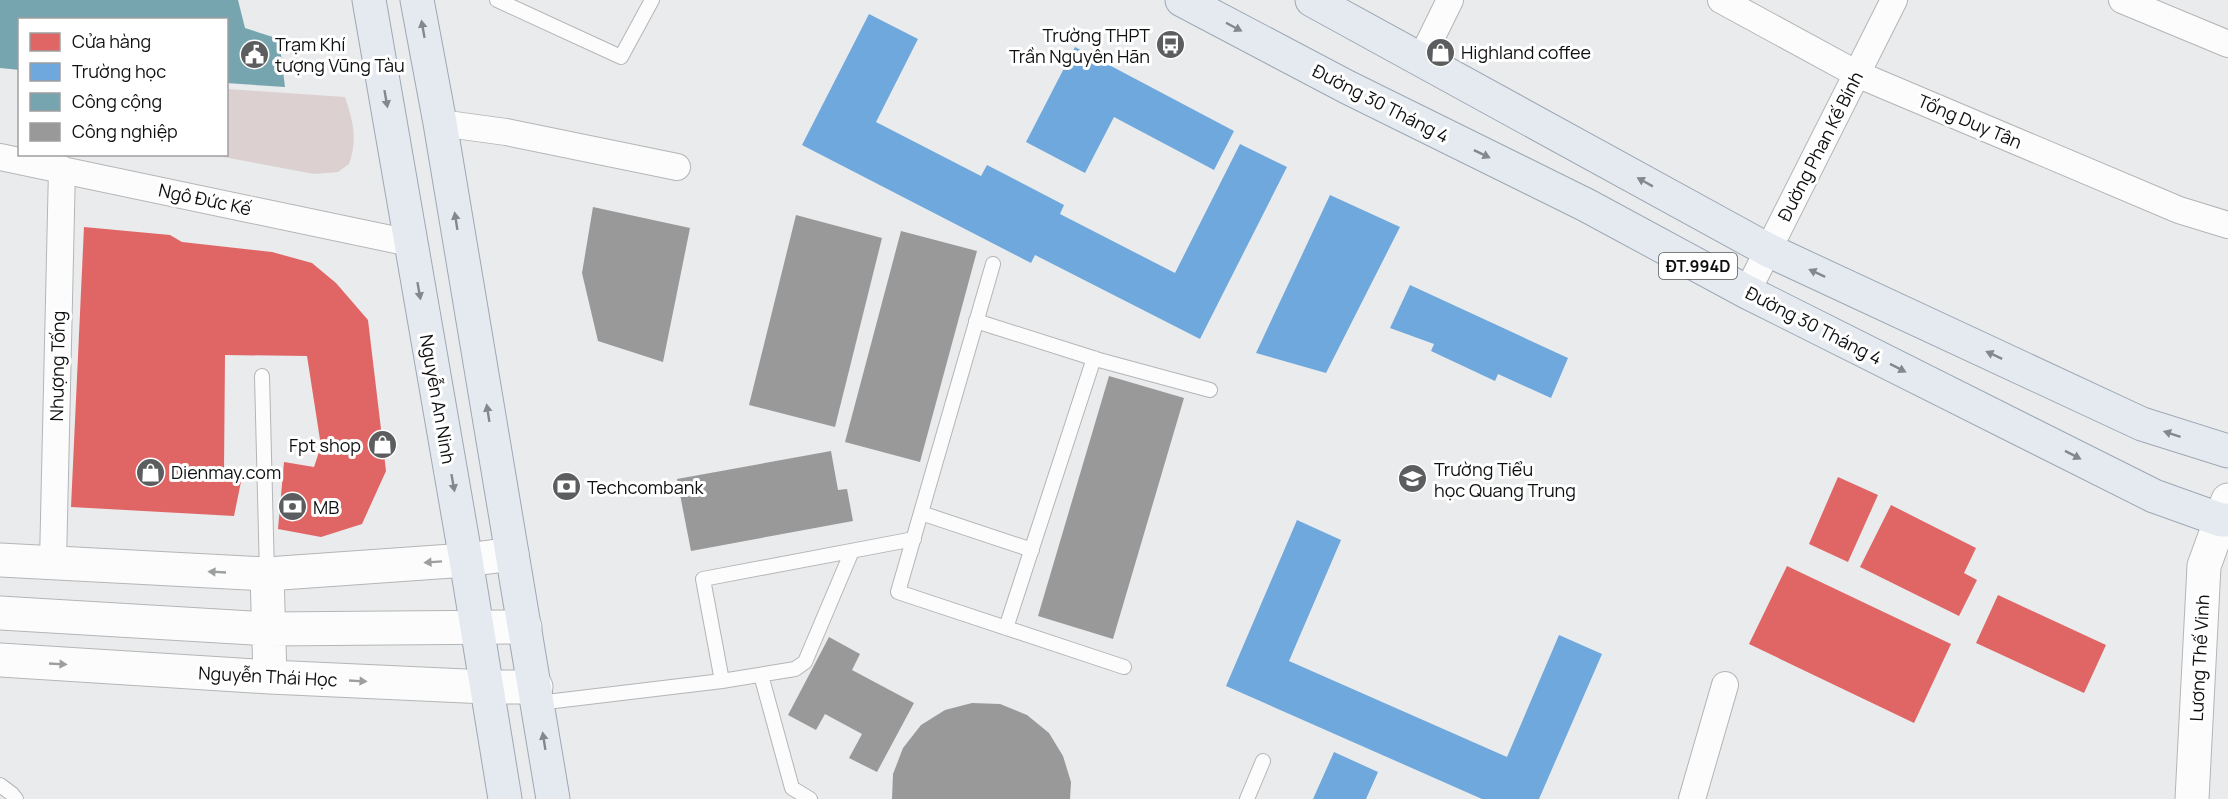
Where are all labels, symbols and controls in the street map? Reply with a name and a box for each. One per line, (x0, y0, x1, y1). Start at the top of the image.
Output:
legend (18, 18, 228, 156)
one-way arrow (418, 19, 427, 38)
one-way arrow (1225, 22, 1242, 32)
place label: Trường THPT Trần Nguyên Hãn (1009, 23, 1150, 68)
text: Cửa hàng (72, 29, 151, 53)
bus stop icon: Trường THPT Trần Nguyên Hãn (1155, 29, 1187, 61)
place label: Trạm Khí tượng Vũng Tàu (275, 32, 405, 77)
shop icon: Highland coffee (1424, 36, 1456, 68)
public building icon: Trạm Khí tượng Vũng Tàu (238, 38, 270, 70)
place label: Highland coffee (1461, 40, 1591, 64)
street label: Đường 30 Tháng 4 (1309, 58, 1453, 148)
text: Trường học (72, 59, 166, 83)
street label: Đường Phan Kế Bính (1772, 67, 1868, 225)
street label: Tống Duy Tân (1914, 88, 2026, 154)
text: Công cộng (72, 89, 162, 113)
one-way arrow (381, 90, 390, 109)
text: Công nghiệp (72, 119, 178, 143)
one-way arrow (1474, 149, 1491, 158)
street label: Ngô Đức Kế (157, 177, 254, 221)
one-way arrow (1636, 177, 1653, 187)
one-way arrow (452, 211, 461, 230)
road number: ĐT.994D (1659, 253, 1737, 279)
one-way arrow (1809, 268, 1826, 277)
street label: Đường 30 Tháng 4 (1742, 280, 1886, 370)
one-way arrow (414, 282, 423, 301)
street label: Nhượng Tống (44, 311, 70, 421)
street label: Nguyễn An Ninh (415, 332, 461, 466)
one-way arrow (1985, 350, 2003, 360)
one-way arrow (1890, 363, 1907, 373)
one-way arrow (484, 404, 493, 423)
one-way arrow (2163, 428, 2181, 438)
shop icon: Fpt shop (366, 429, 398, 461)
place label: Fpt shop (289, 433, 361, 457)
one-way arrow (2064, 451, 2081, 460)
shop icon: Dienmay.com (134, 456, 166, 488)
place label: Trường Tiểu học Quang Trung (1434, 457, 1576, 502)
place label: Dienmay.com (171, 460, 281, 484)
school or university icon: Trường Tiểu học Quang Trung (1397, 463, 1429, 495)
bank icon: Techcombank (550, 471, 582, 503)
one-way arrow (448, 474, 457, 493)
place label: Techcombank (587, 475, 704, 499)
bank icon: MB (276, 491, 308, 523)
place label: MB (313, 495, 339, 519)
one-way arrow (423, 557, 442, 567)
one-way arrow (208, 567, 227, 576)
street label: Lương Thế Vinh (2184, 594, 2214, 722)
one-way arrow (49, 659, 68, 668)
street label: Nguyễn Thái Học (198, 660, 338, 692)
one-way arrow (348, 676, 367, 685)
one-way arrow (540, 732, 549, 751)

